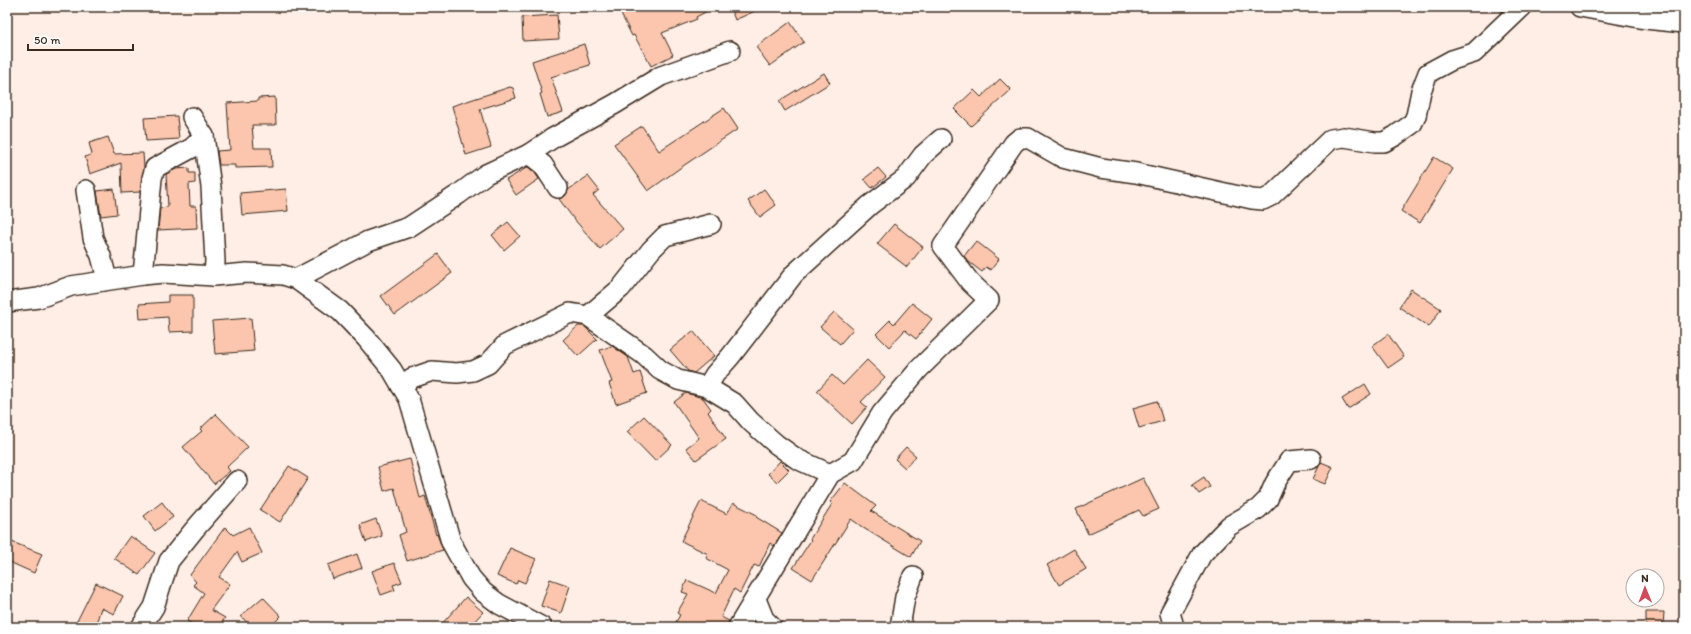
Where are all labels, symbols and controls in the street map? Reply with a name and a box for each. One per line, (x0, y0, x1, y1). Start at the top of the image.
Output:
scale bar (28, 26, 133, 52)
text: 50 m (34, 33, 60, 47)
north arrow (1625, 568, 1665, 608)
text: N (1641, 572, 1649, 585)

